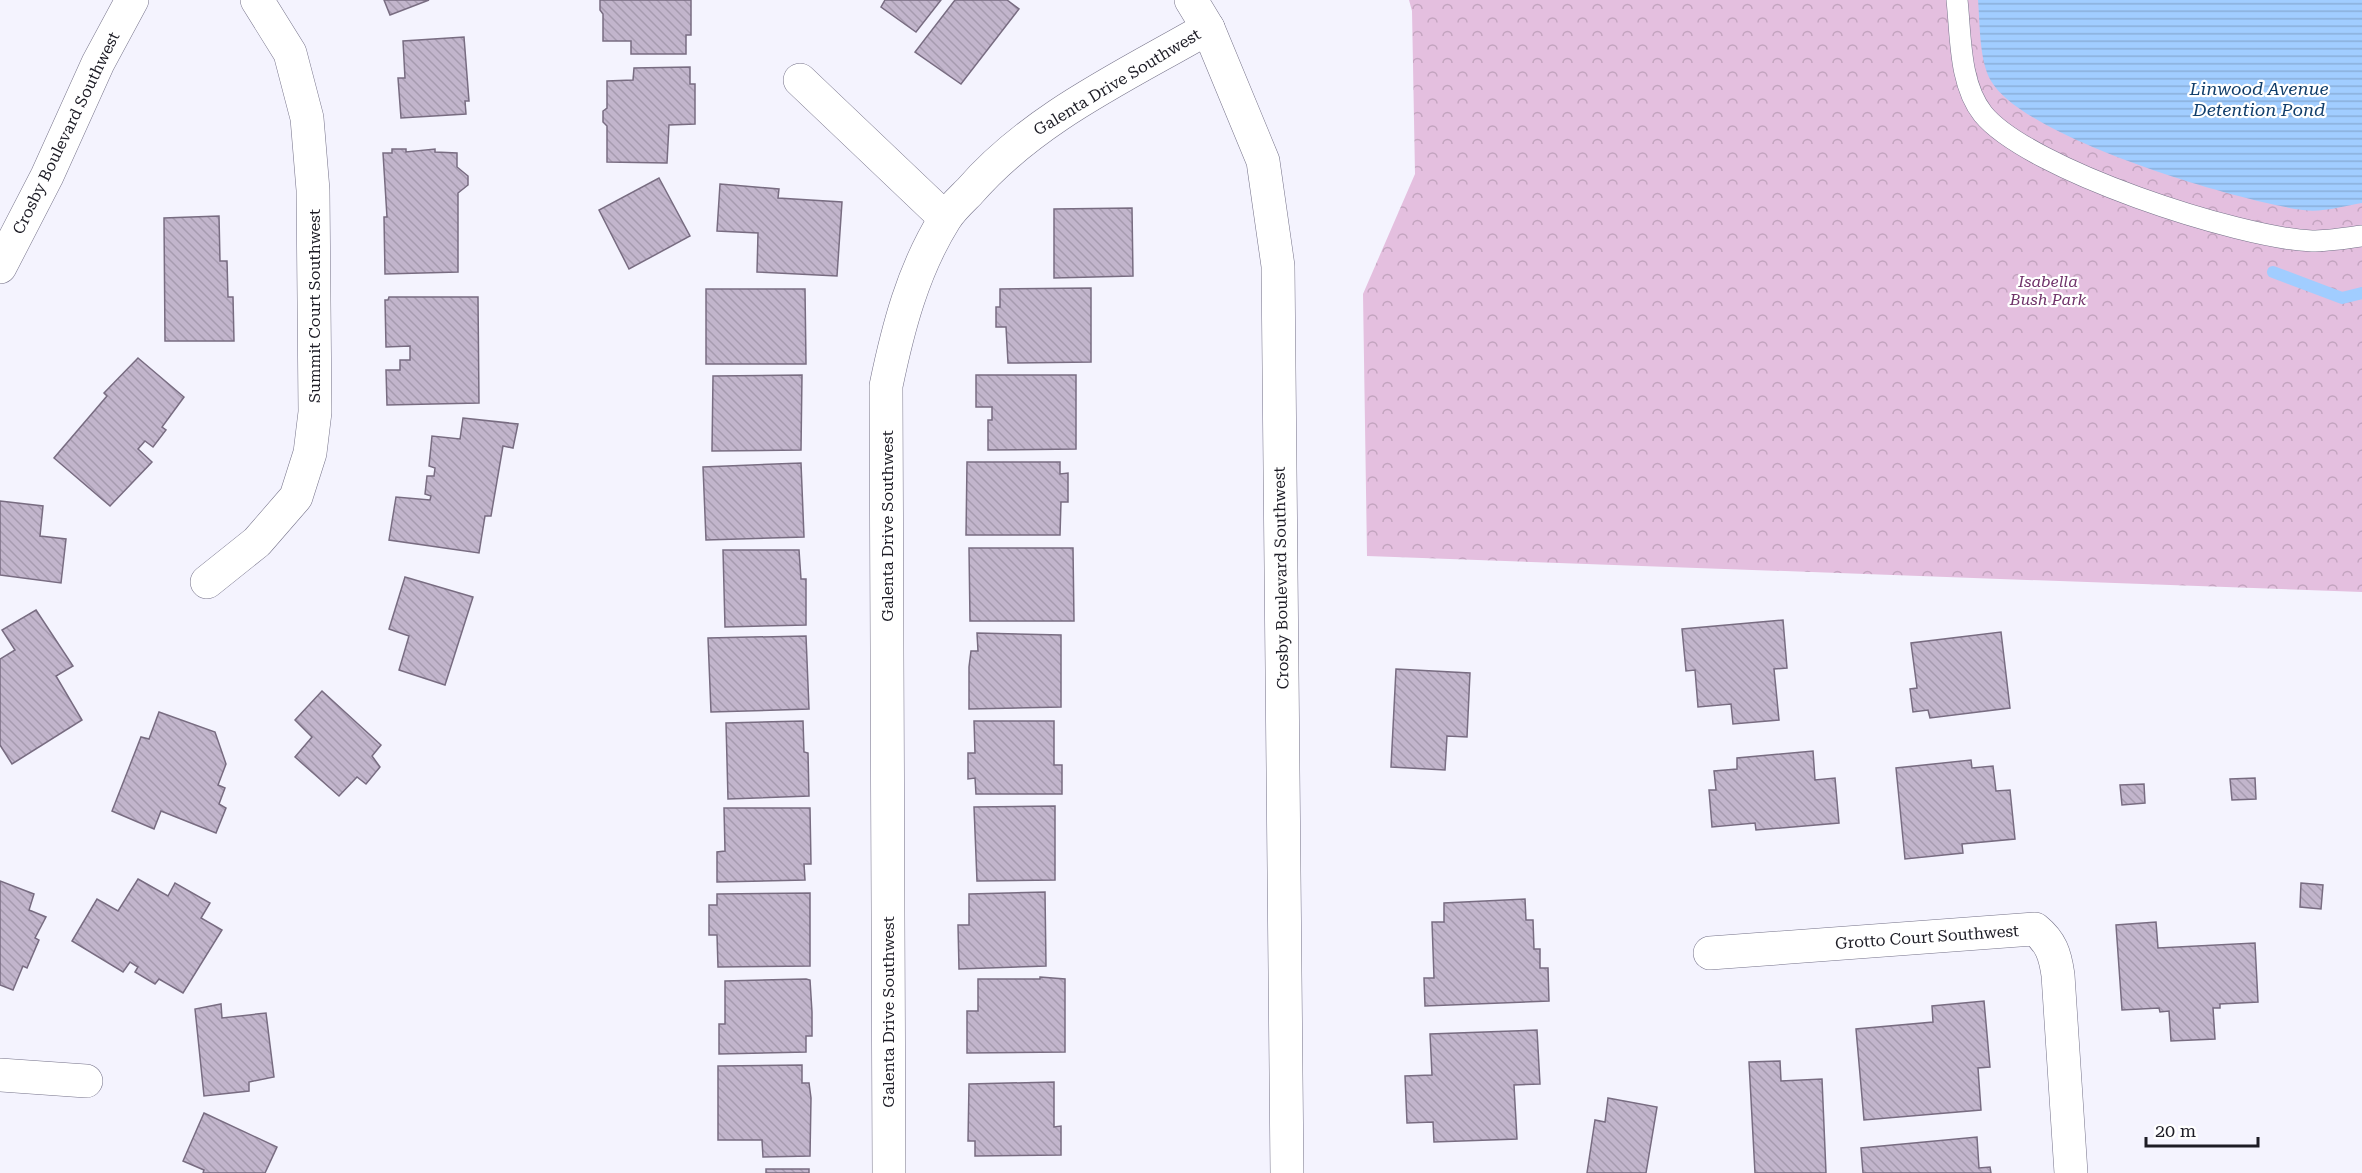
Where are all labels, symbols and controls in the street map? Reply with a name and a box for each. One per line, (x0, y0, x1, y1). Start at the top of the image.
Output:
street label: Galenta Drive Southwest (1030, 25, 1204, 139)
street label: Crosby Boulevard Southwest (9, 29, 123, 237)
water label: Linwood Avenue Detention Pond (2188, 78, 2329, 120)
street label: Summit Court Southwest (305, 209, 324, 403)
park label: Isabella Bush Park (2009, 272, 2087, 309)
street label: Galenta Drive Southwest (878, 430, 897, 622)
street label: Crosby Boulevard Southwest (1270, 466, 1292, 690)
street label: Galenta Drive Southwest (879, 916, 898, 1108)
street label: Grotto Court Southwest (1834, 921, 2020, 953)
scale bar (2146, 1110, 2258, 1148)
text: 20 m (2155, 1120, 2196, 1141)

